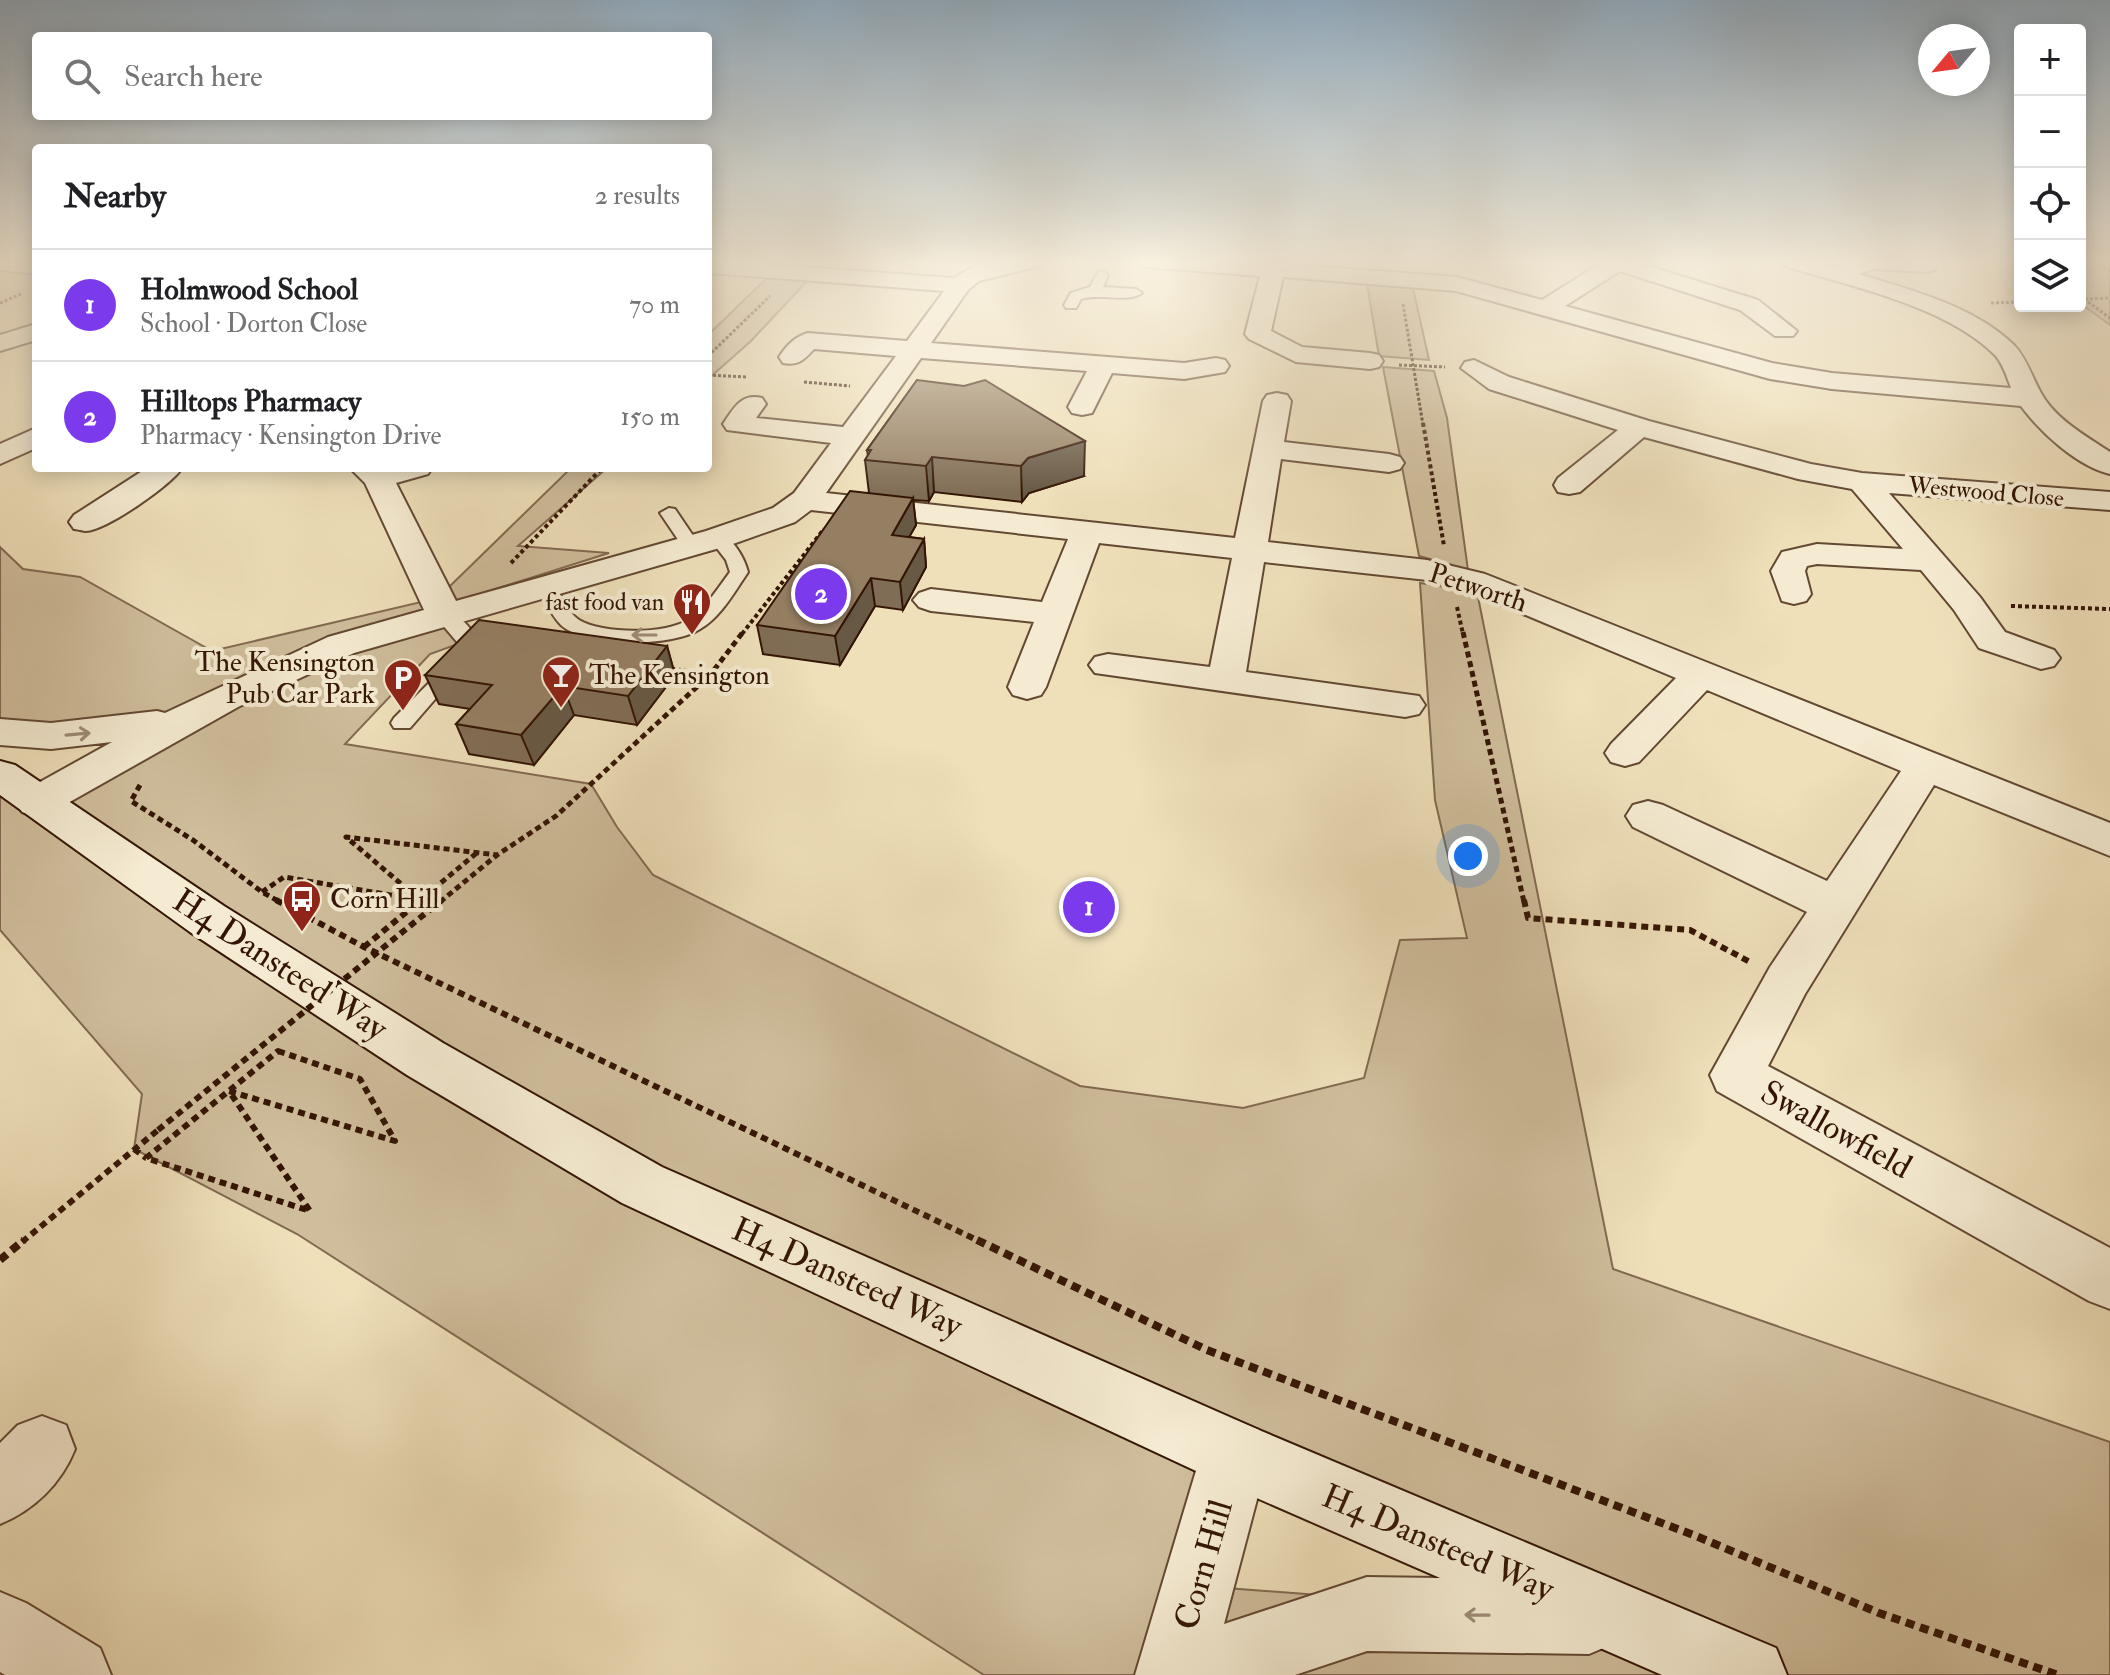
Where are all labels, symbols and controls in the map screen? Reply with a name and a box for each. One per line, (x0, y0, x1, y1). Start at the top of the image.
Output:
north arrow (1918, 24, 1990, 96)
map controls (2014, 24, 2086, 312)
button: + (2014, 24, 2086, 96)
search box (32, 32, 712, 120)
icon: search (60, 54, 104, 98)
text: Search here (124, 58, 263, 95)
button: − (2014, 96, 2086, 168)
button: locate (2014, 168, 2086, 240)
text: Nearby (64, 175, 166, 218)
text: 2 results (595, 180, 680, 212)
button: layers (2014, 240, 2086, 312)
text: Holmwood School (140, 271, 358, 308)
text: 1 (85, 289, 95, 321)
text: 70 m (629, 289, 680, 321)
text: School · Dorton Close (140, 308, 367, 340)
text: Hilltops Pharmacy (140, 383, 361, 420)
text: 2 (83, 401, 97, 433)
text: 150 m (621, 401, 680, 433)
text: Pharmacy · Kensington Drive (140, 420, 441, 452)
street label: Westwood Close (1906, 470, 2065, 514)
street label: Petworth (1424, 556, 1532, 620)
pin: 2 (795, 564, 847, 624)
restaurant icon: fast food van (671, 581, 713, 636)
place label: fast food van (545, 587, 664, 618)
one-way arrow (631, 627, 658, 643)
place label: The Kensington Pub Car Park (194, 645, 376, 712)
bar icon: The Kensington (540, 654, 582, 709)
parking icon: The Kensington Pub Car Park (382, 657, 424, 712)
place label: The Kensington (589, 658, 770, 693)
one-way arrow (64, 726, 91, 741)
your location (1448, 836, 1488, 876)
pin: 1 (1063, 877, 1115, 937)
bus stop icon: Corn Hill (281, 878, 323, 933)
street label: H4 Dansteed Way (164, 880, 396, 1051)
place label: Corn Hill (330, 882, 440, 917)
street label: Swallowfield (1753, 1071, 1919, 1189)
street label: H4 Dansteed Way (725, 1208, 970, 1348)
street label: H4 Dansteed Way (1316, 1475, 1561, 1612)
street label: Corn Hill (1165, 1495, 1243, 1635)
one-way arrow (1464, 1608, 1491, 1623)

